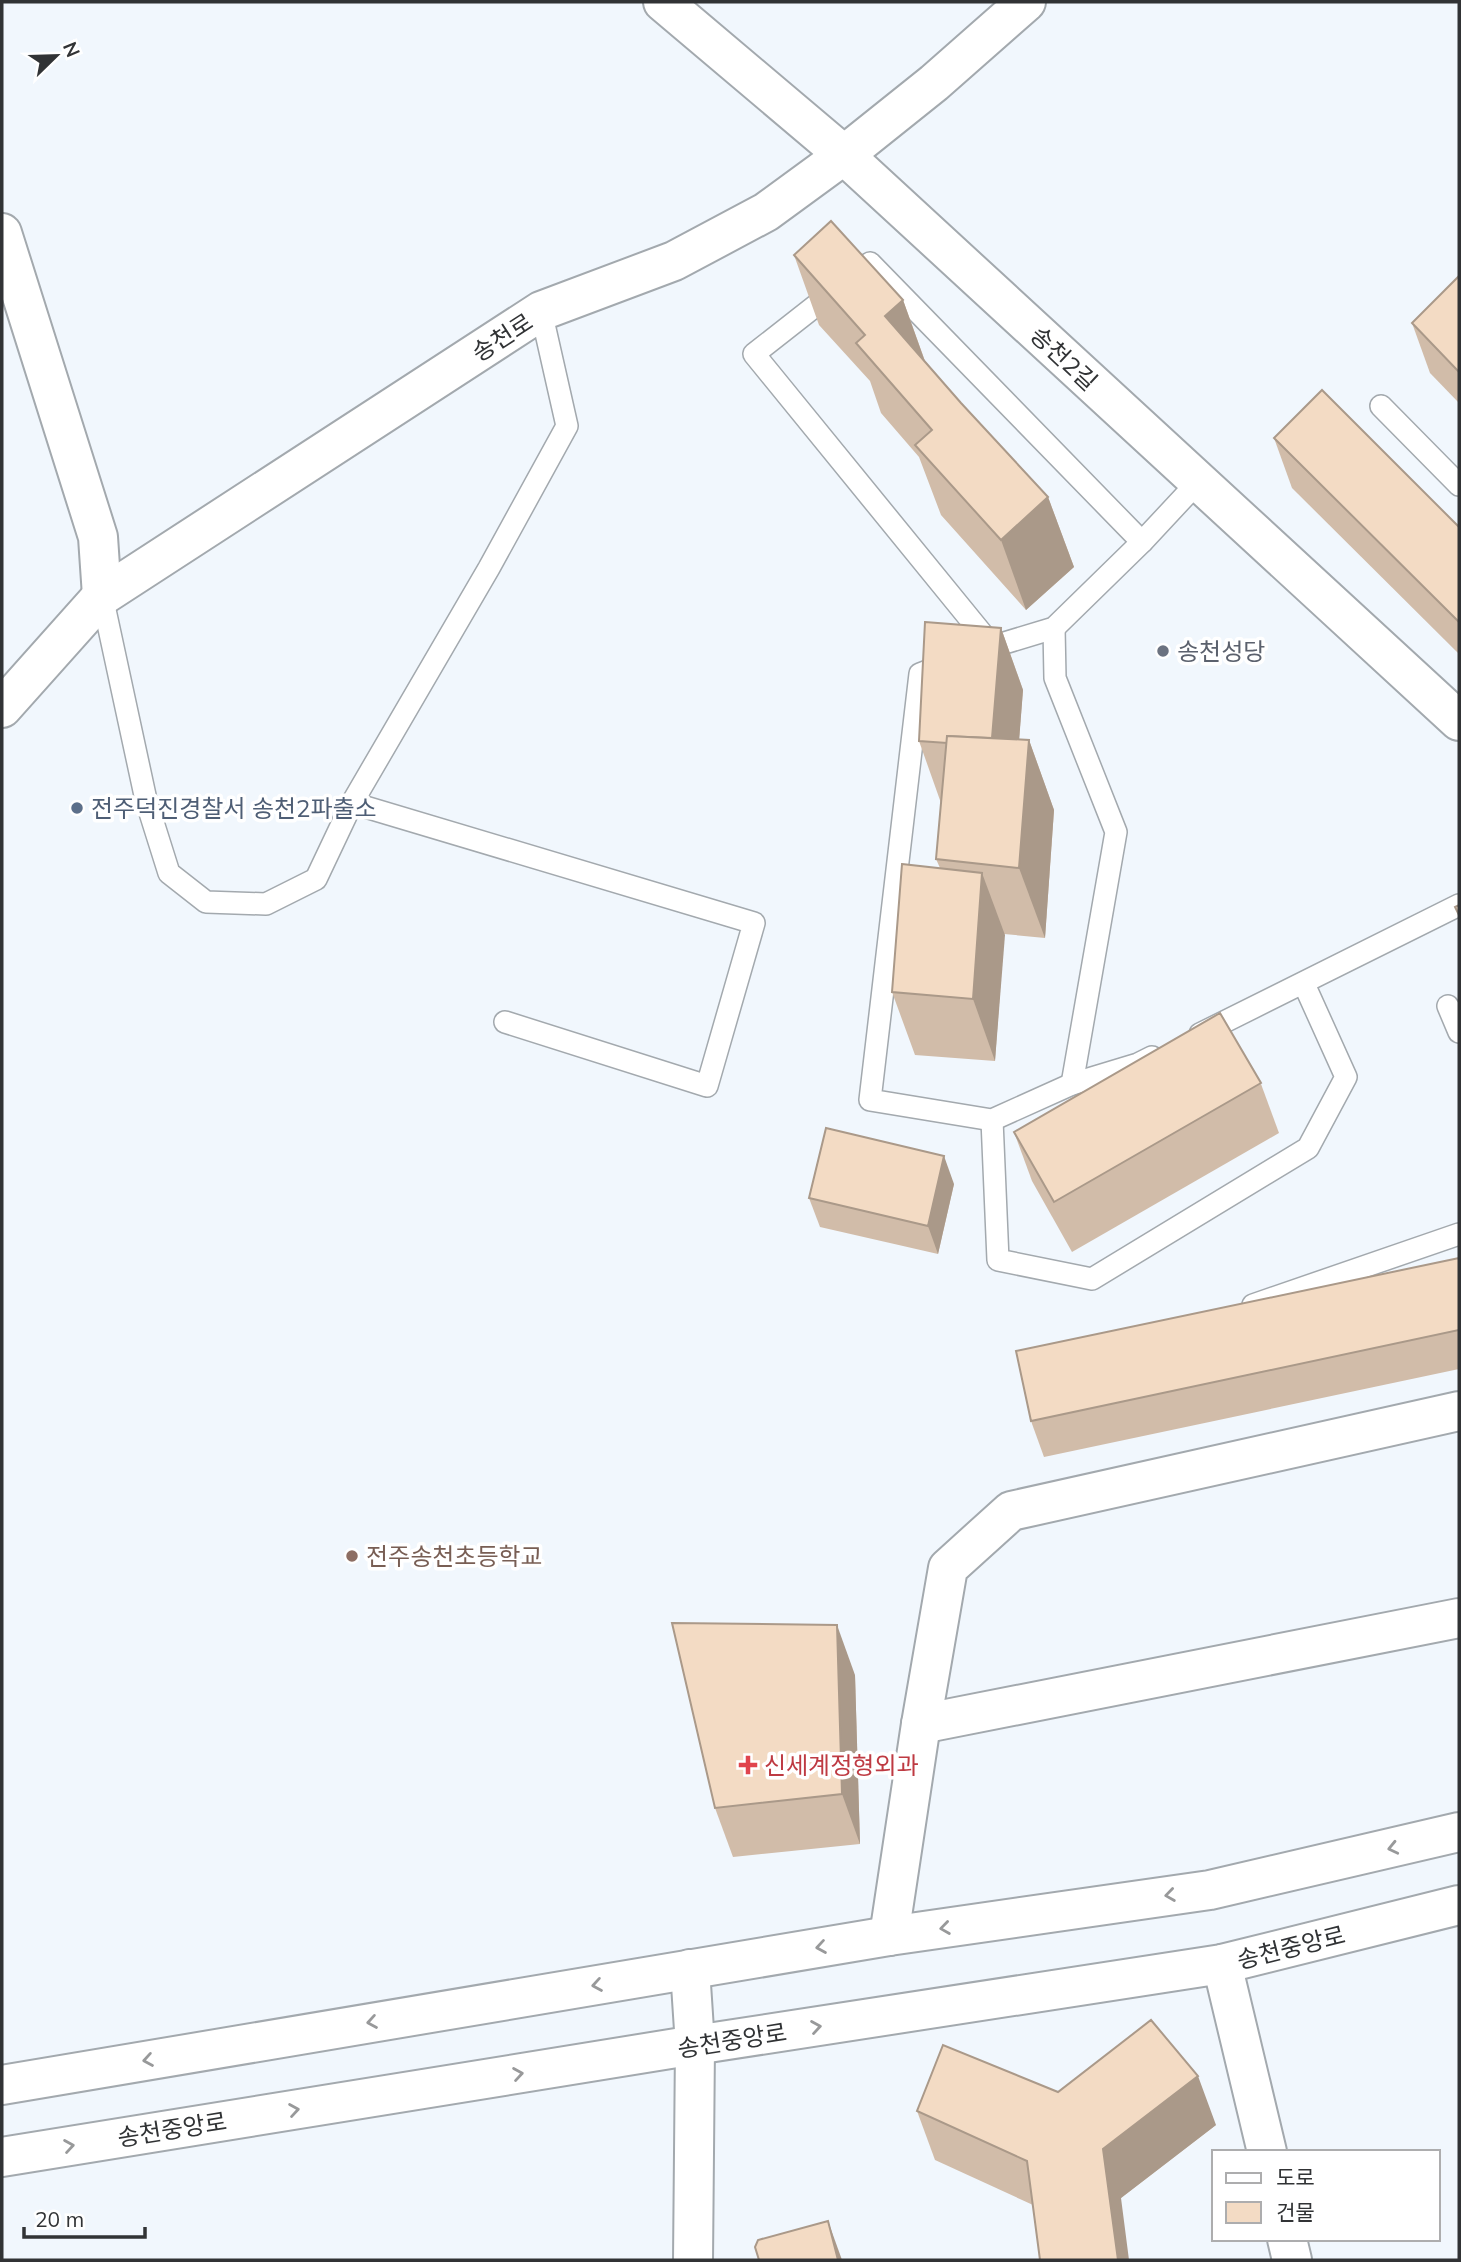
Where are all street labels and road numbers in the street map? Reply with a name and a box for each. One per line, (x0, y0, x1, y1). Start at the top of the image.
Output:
street label: 송천로 (466, 306, 538, 368)
street label: 송천2길 (1024, 320, 1104, 396)
street label: 송천중앙로 (1234, 1919, 1348, 1975)
street label: 송천중앙로 (675, 2017, 789, 2063)
street label: 송천중앙로 (115, 2106, 229, 2152)

